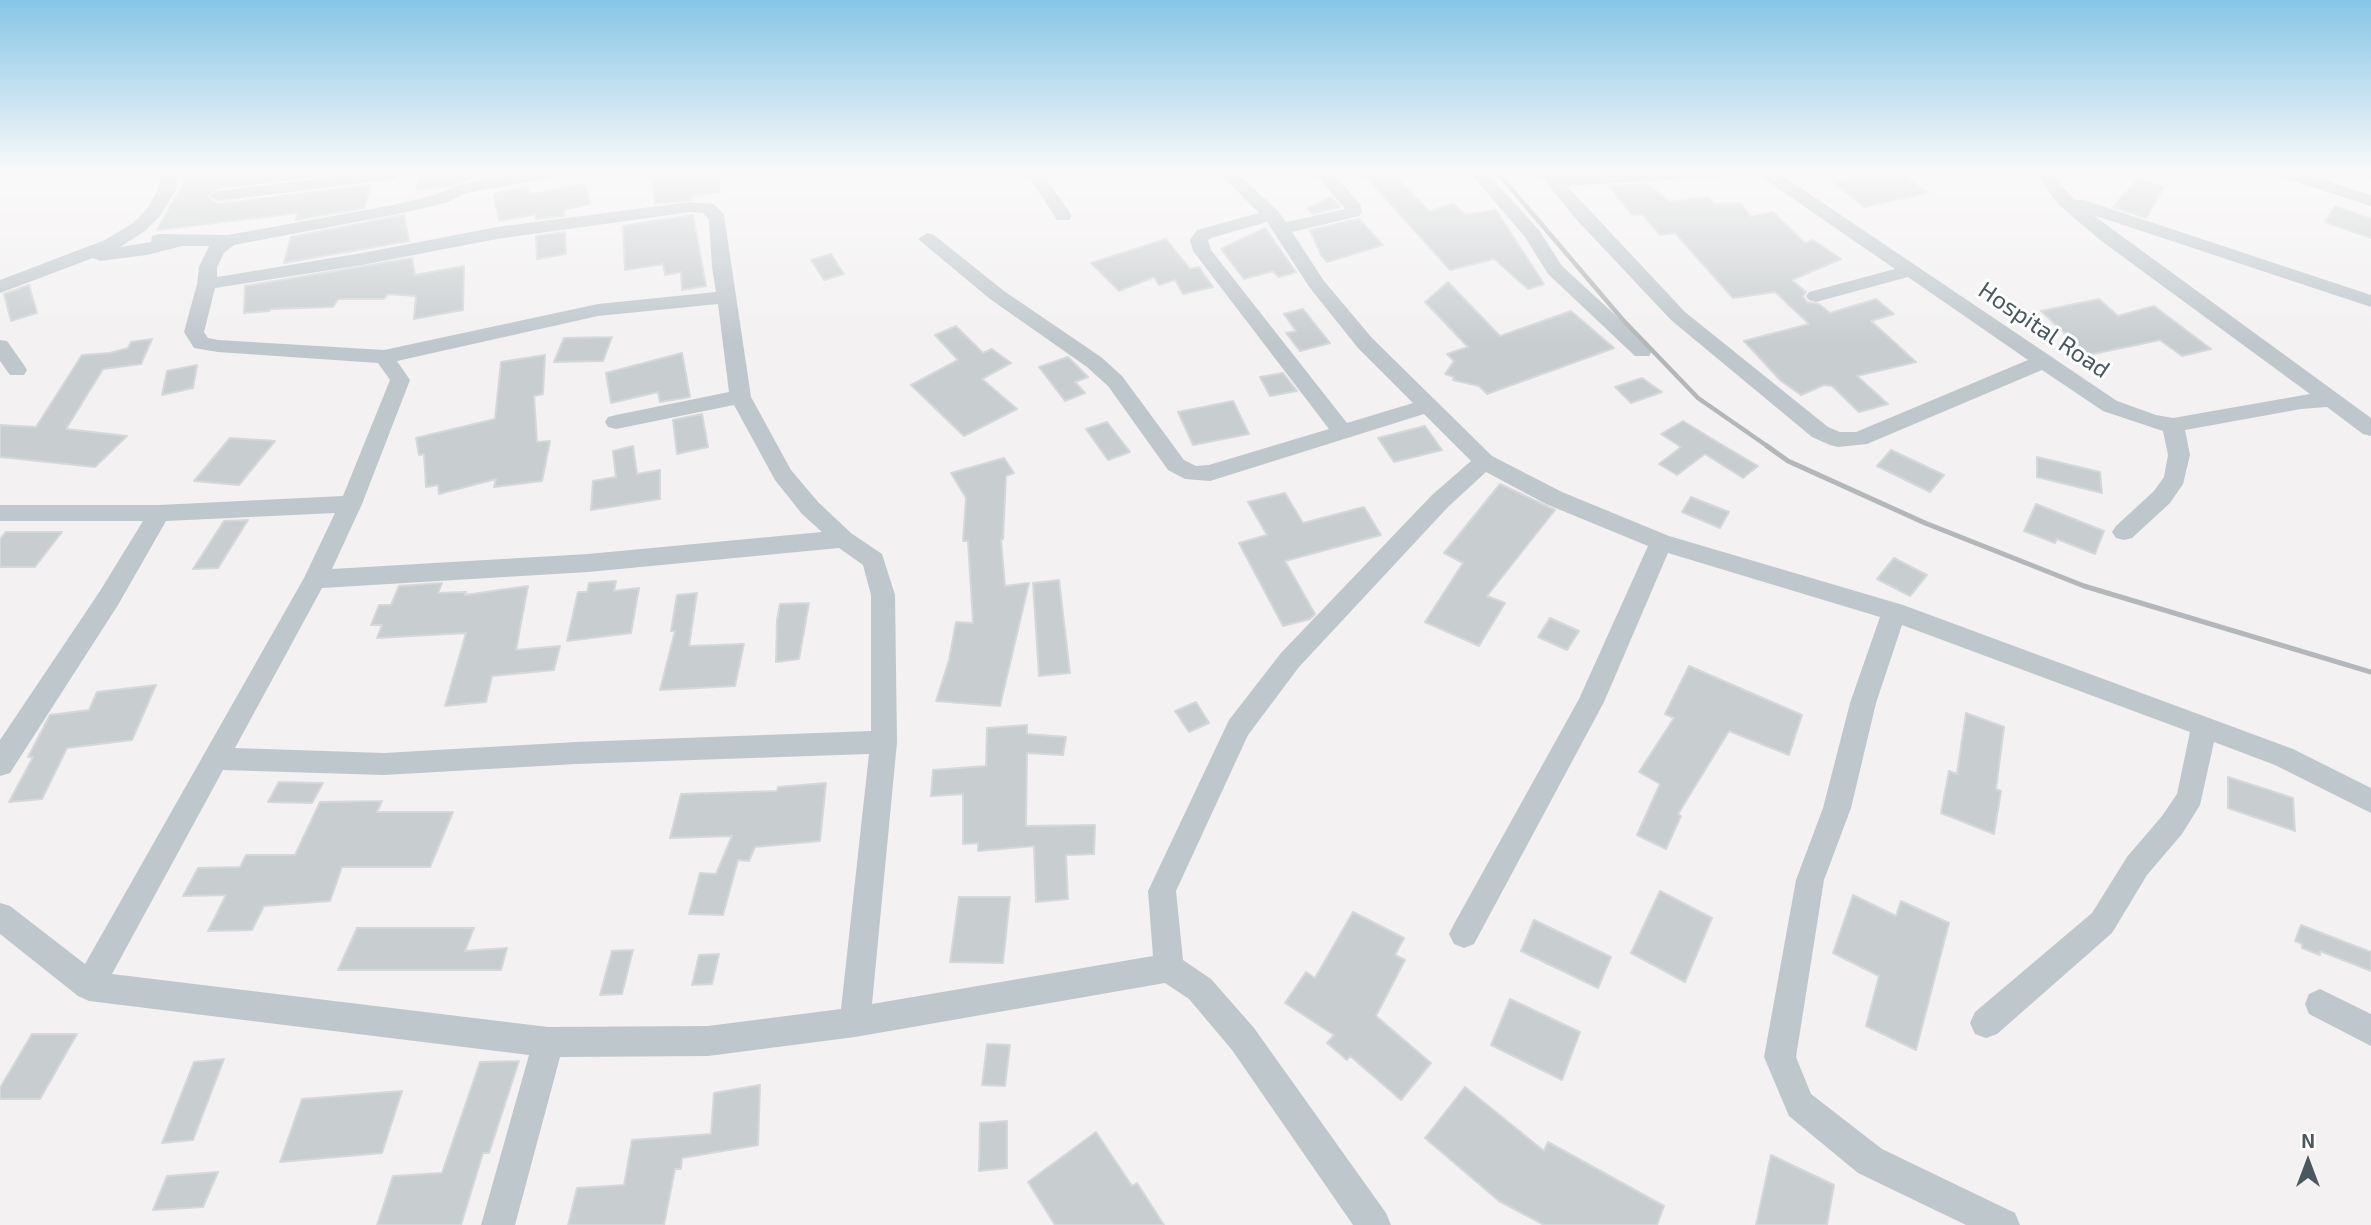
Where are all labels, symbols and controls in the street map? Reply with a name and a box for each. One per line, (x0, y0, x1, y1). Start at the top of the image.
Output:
street label: Hospital Road (1973, 276, 2115, 384)
north arrow (2273, 1127, 2343, 1197)
text: N (2301, 1129, 2315, 1152)

